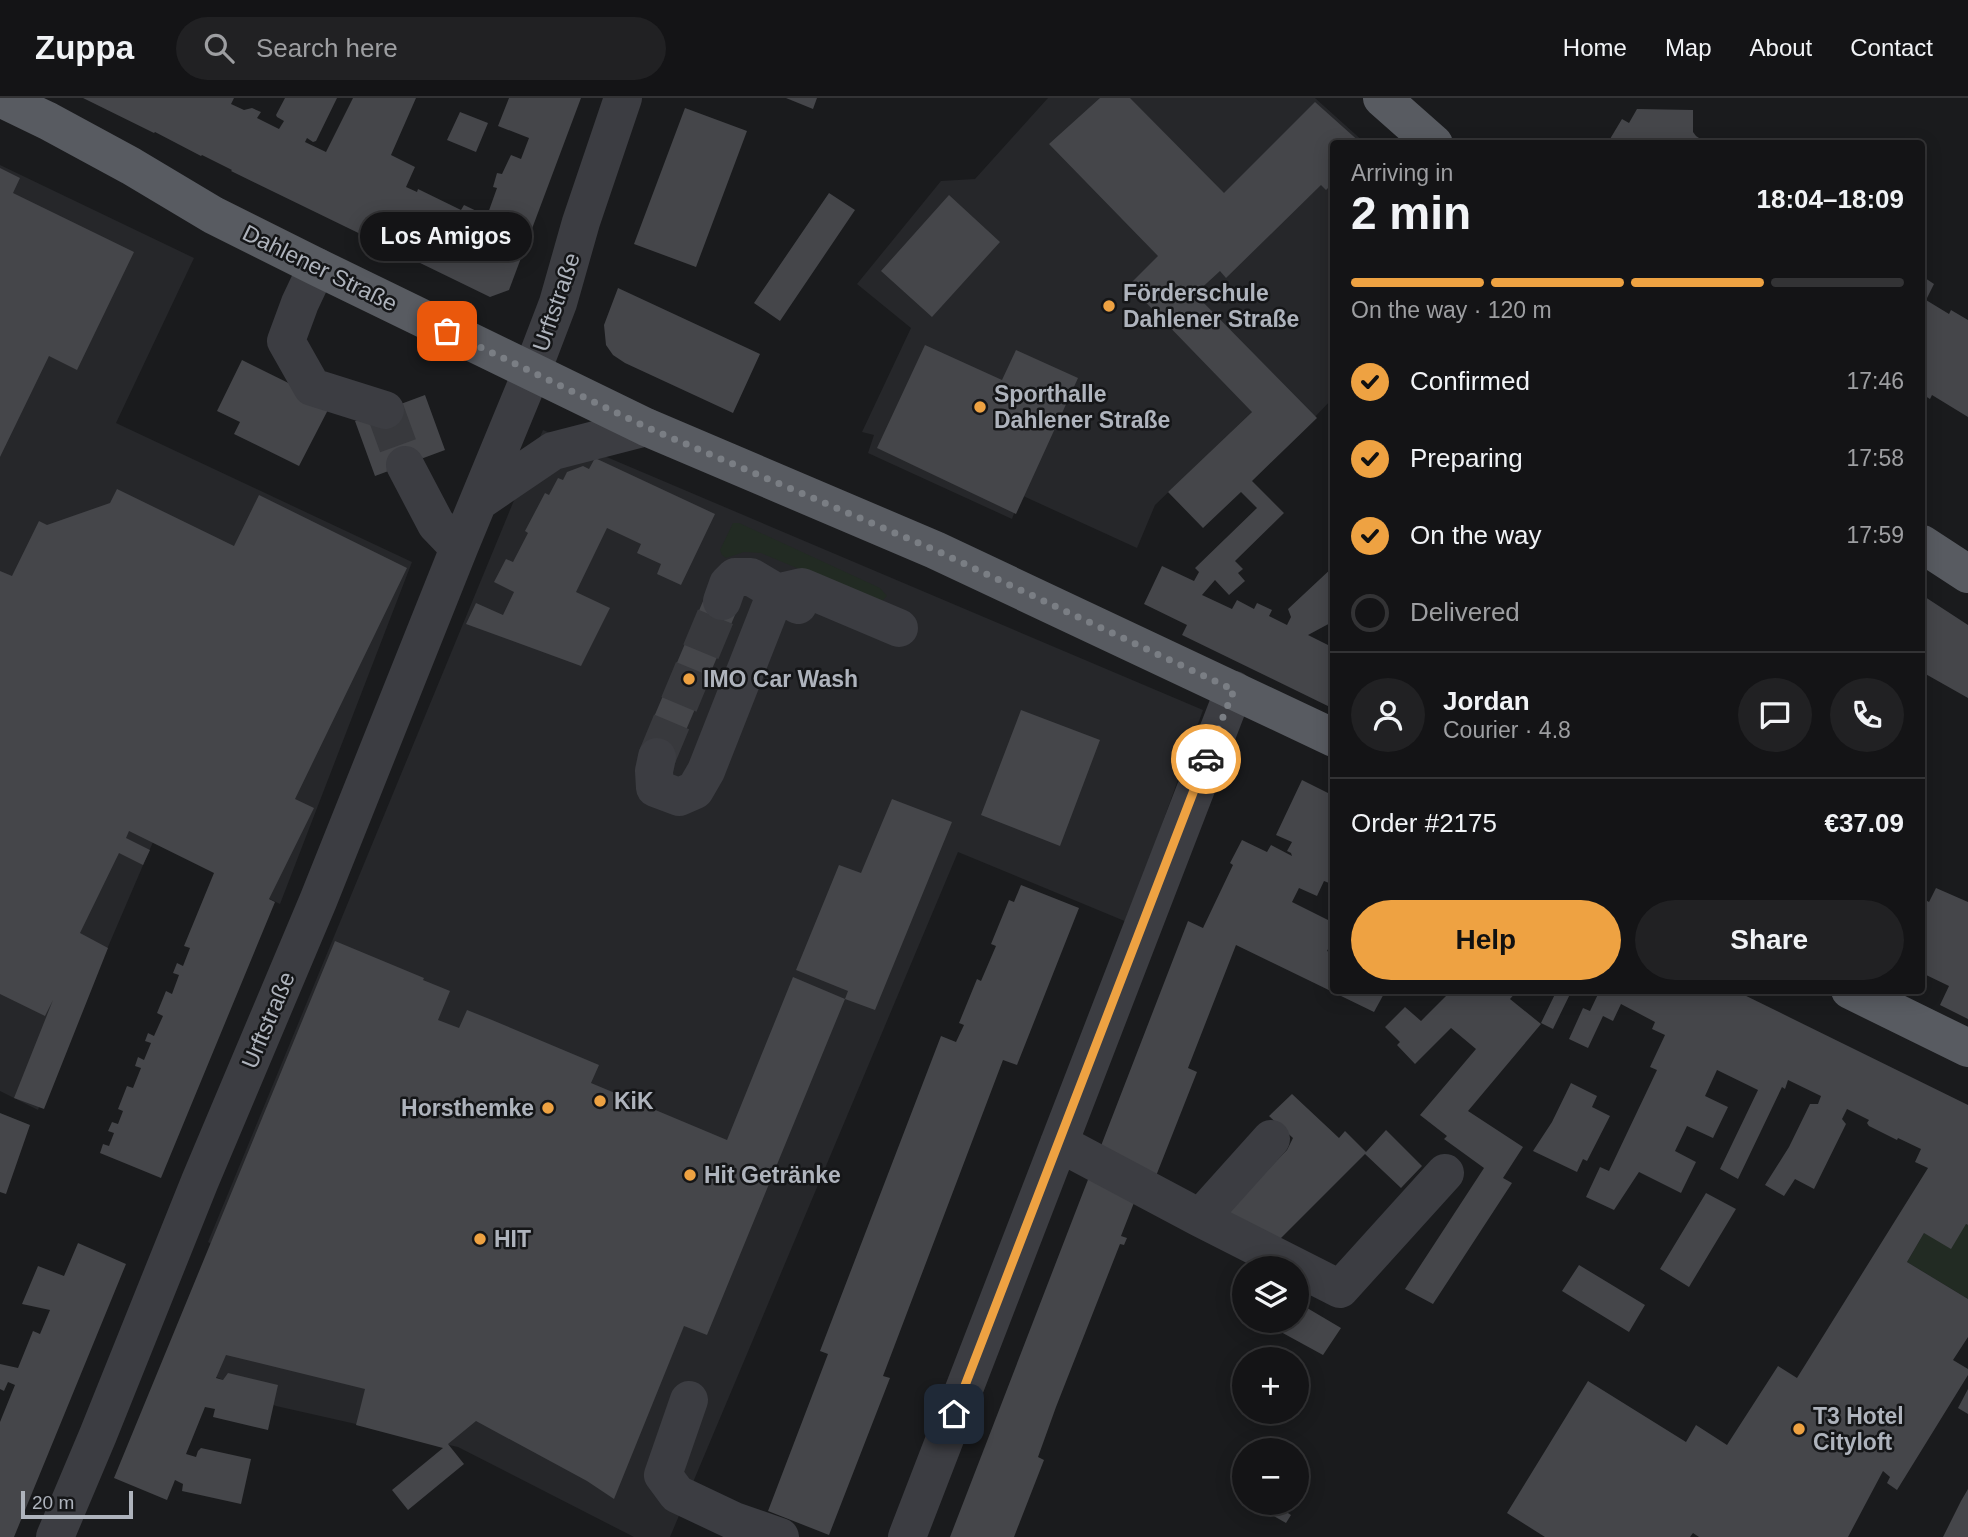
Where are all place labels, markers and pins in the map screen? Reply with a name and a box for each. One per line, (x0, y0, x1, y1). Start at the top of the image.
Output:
callout: Los Amigos (361, 212, 533, 261)
place label: Förderschule Dahlener Straße (1123, 280, 1299, 332)
marker: Förderschule Dahlener Straße (1101, 298, 1117, 314)
pin (417, 301, 477, 361)
place label: Sporthalle Dahlener Straße (994, 381, 1170, 433)
marker: Sporthalle Dahlener Straße (972, 399, 988, 415)
place label: IMO Car Wash (703, 666, 858, 692)
marker: IMO Car Wash (681, 671, 697, 687)
place label: KiK (614, 1088, 654, 1114)
marker: KiK (592, 1093, 608, 1109)
place label: Horsthemke (401, 1095, 534, 1121)
marker: Horsthemke (540, 1100, 556, 1116)
place label: Hit Getränke (704, 1162, 841, 1188)
marker: Hit Getränke (682, 1167, 698, 1183)
place label: HIT (494, 1226, 531, 1252)
marker: HIT (472, 1231, 488, 1247)
pin (924, 1384, 984, 1444)
place label: T3 Hotel Cityloft (1813, 1403, 1904, 1455)
marker: T3 Hotel Cityloft (1791, 1421, 1807, 1437)

